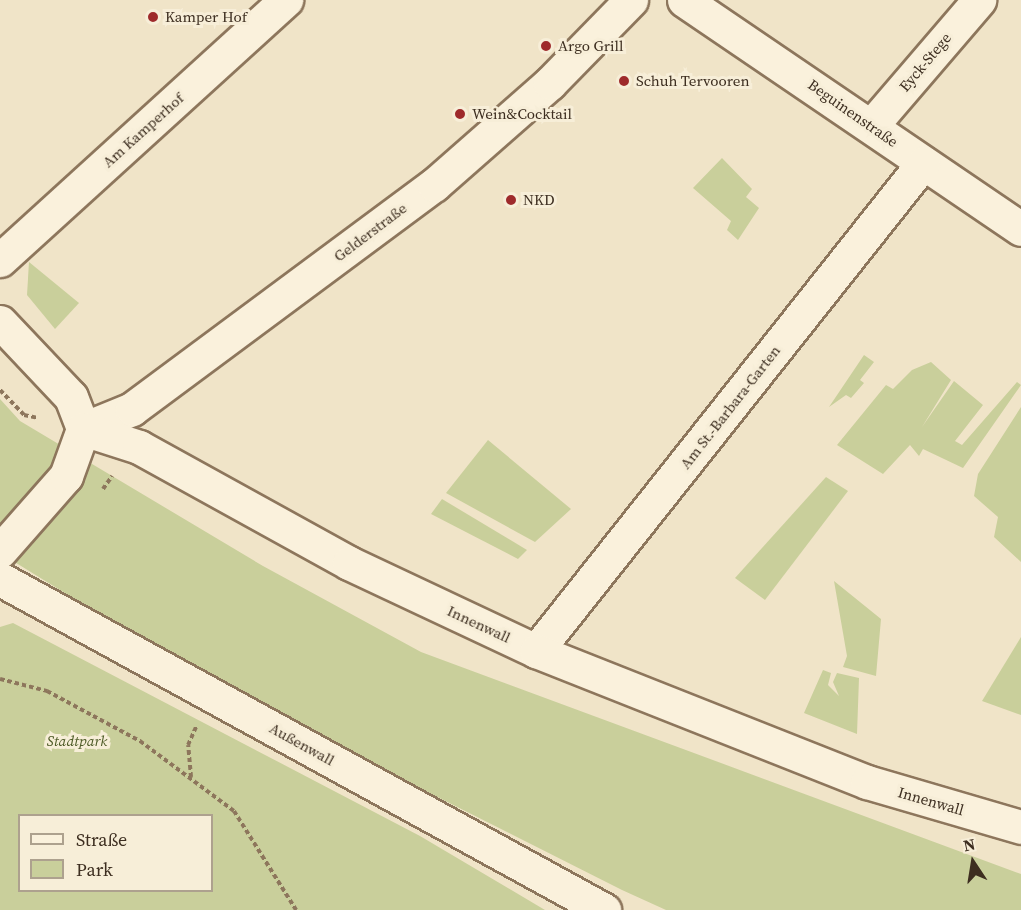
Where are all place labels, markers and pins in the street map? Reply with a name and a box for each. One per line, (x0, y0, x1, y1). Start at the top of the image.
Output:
place label: Kamper Hof (165, 8, 247, 26)
marker: Kamper Hof (146, 10, 160, 24)
place label: Argo Grill (558, 37, 623, 55)
marker: Argo Grill (539, 39, 553, 53)
place label: Schuh Tervooren (636, 72, 750, 90)
marker: Schuh Tervooren (617, 74, 631, 88)
place label: Wein&Cocktail (472, 105, 572, 123)
marker: Wein&Cocktail (453, 107, 467, 121)
place label: NKD (523, 191, 555, 209)
marker: NKD (504, 193, 518, 207)

